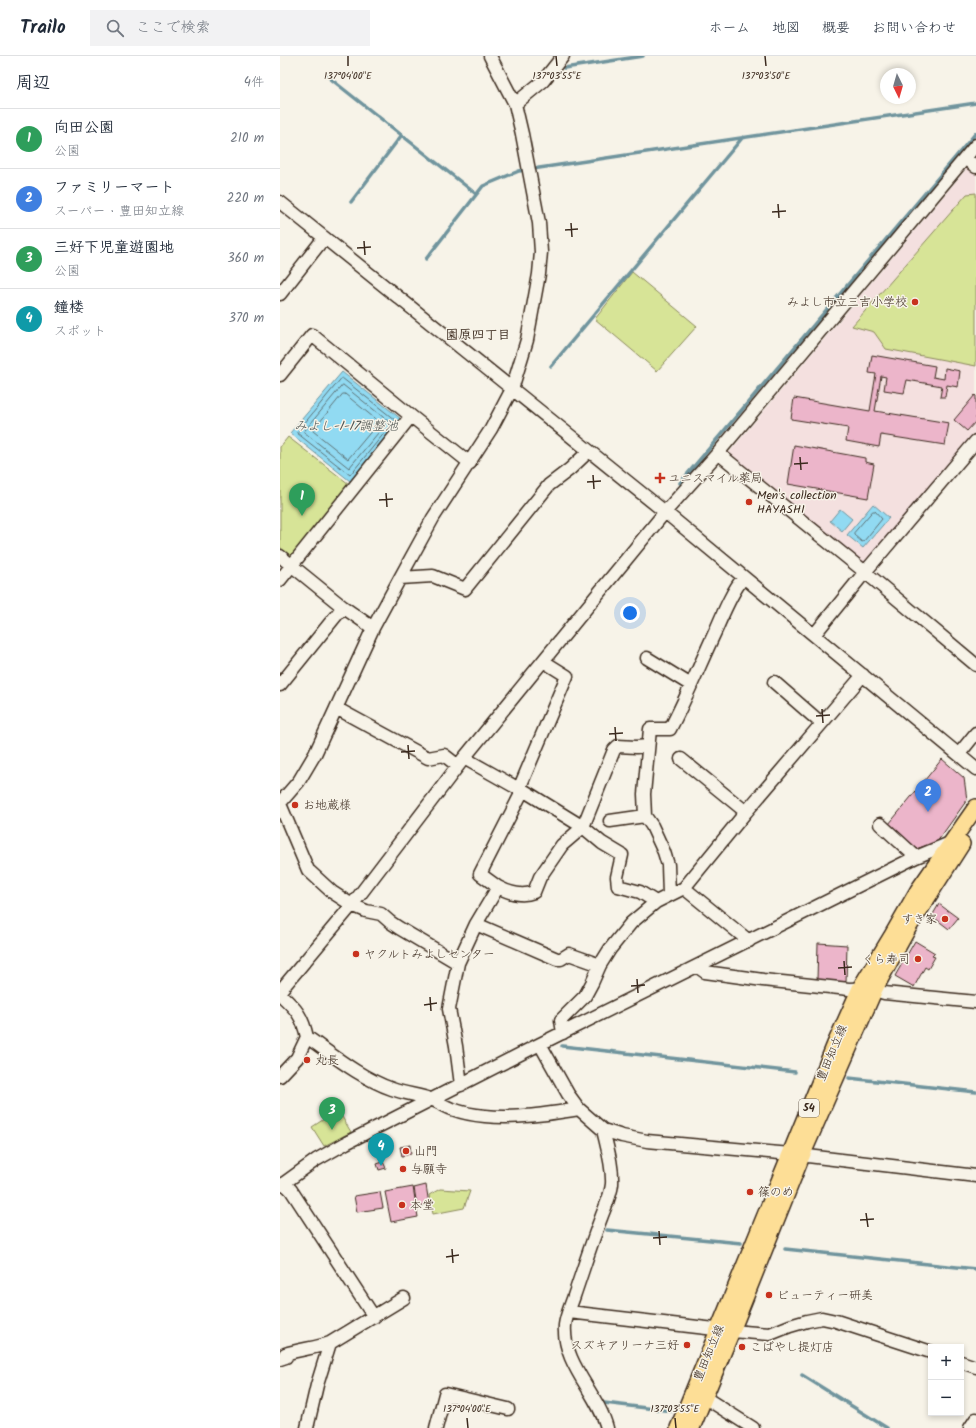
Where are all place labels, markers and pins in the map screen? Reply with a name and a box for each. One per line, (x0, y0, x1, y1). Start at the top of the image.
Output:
place label: みよし市立三吉小学校 (787, 293, 907, 312)
marker: みよし市立三吉小学校 (910, 297, 920, 307)
place label: ユニスマイル薬局 (668, 469, 763, 488)
marker: ユニスマイル薬局 (655, 473, 665, 483)
pin: 1 (289, 483, 315, 516)
place label: Men's collection HAYASHI (757, 486, 837, 519)
marker: Men's collection HAYASHI (744, 497, 754, 507)
pin: 2 (915, 779, 941, 812)
place label: お地蔵様 (303, 796, 351, 815)
marker: お地蔵様 (290, 800, 300, 810)
place label: すき家 (901, 910, 937, 929)
marker: すき家 (940, 914, 950, 924)
place label: ヤクルトみよしセンター (364, 945, 495, 964)
marker: ヤクルトみよしセンター (351, 949, 361, 959)
place label: くら寿司 (862, 950, 910, 969)
marker: くら寿司 (913, 954, 923, 964)
place label: 丸長 (315, 1051, 339, 1070)
marker: 丸長 (302, 1055, 312, 1065)
pin: 3 (319, 1097, 345, 1130)
pin: 4 (368, 1133, 394, 1166)
place label: 山門 (414, 1142, 438, 1161)
marker: 山門 (401, 1146, 411, 1156)
place label: 与願寺 (411, 1160, 447, 1179)
marker: 与願寺 (398, 1164, 408, 1174)
place label: 篠のめ (758, 1183, 794, 1202)
marker: 篠のめ (745, 1187, 755, 1197)
place label: 本堂 (410, 1196, 434, 1215)
marker: 本堂 (397, 1200, 407, 1210)
place label: ビューティー研美 (777, 1286, 873, 1305)
marker: ビューティー研美 (764, 1290, 774, 1300)
place label: スズキアリーナ三好 (571, 1336, 679, 1355)
place label: こばやし提灯店 (750, 1338, 834, 1357)
marker: スズキアリーナ三好 (682, 1340, 692, 1350)
marker: こばやし提灯店 (737, 1342, 747, 1352)

